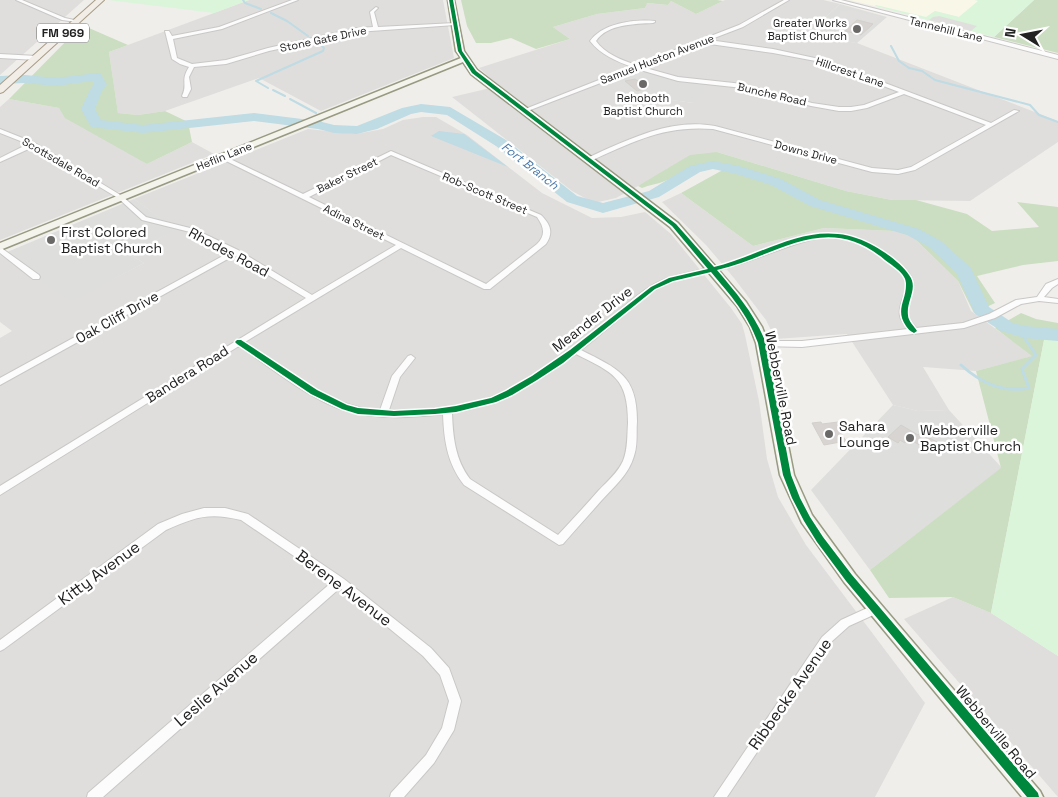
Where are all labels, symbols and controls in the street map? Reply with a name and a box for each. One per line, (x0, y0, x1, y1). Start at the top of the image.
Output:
north arrow (998, 10, 1048, 60)
street label: Tannehill Lane (908, 13, 984, 45)
place label: Greater Works Baptist Church (768, 16, 847, 43)
road number: FM 969 (37, 23, 89, 42)
street label: Stone Gate Drive (278, 23, 368, 55)
marker: Greater Works Baptist Church (851, 23, 863, 35)
text: N (1001, 27, 1020, 39)
street label: Samuel Huston Avenue (598, 31, 716, 87)
street label: Hillcrest Lane (814, 54, 886, 90)
marker: Rehoboth Baptist Church (637, 78, 649, 90)
street label: Bunche Road (736, 79, 808, 109)
place label: Rehoboth Baptist Church (603, 91, 683, 118)
street label: Scottsdale Road (20, 134, 102, 190)
street label: Downs Drive (773, 137, 839, 167)
street label: Heflin Lane (194, 139, 254, 173)
water label: Fort Branch (498, 139, 562, 194)
street label: Baker Street (314, 154, 380, 196)
street label: Rob-Scott Street (440, 169, 530, 217)
street label: Adina Street (321, 201, 387, 243)
place label: First Colored Baptist Church (61, 223, 162, 257)
street label: Rhodes Road (186, 223, 272, 281)
marker: First Colored Baptist Church (45, 234, 57, 246)
street label: Meander Drive (548, 282, 636, 356)
street label: Oak Cliff Drive (72, 287, 162, 347)
street label: Webberville Road (761, 329, 801, 447)
street label: Bandera Road (142, 341, 232, 407)
place label: Sahara Lounge (839, 417, 890, 451)
place label: Webberville Baptist Church (920, 421, 1021, 455)
marker: Sahara Lounge (823, 428, 835, 440)
marker: Webberville Baptist Church (904, 432, 916, 444)
street label: Kitty Avenue (54, 536, 144, 610)
street label: Berene Avenue (292, 545, 396, 631)
street label: Ribbecke Avenue (744, 634, 836, 754)
street label: Leslie Avenue (170, 647, 262, 731)
street label: Webberville Road (952, 682, 1040, 782)

